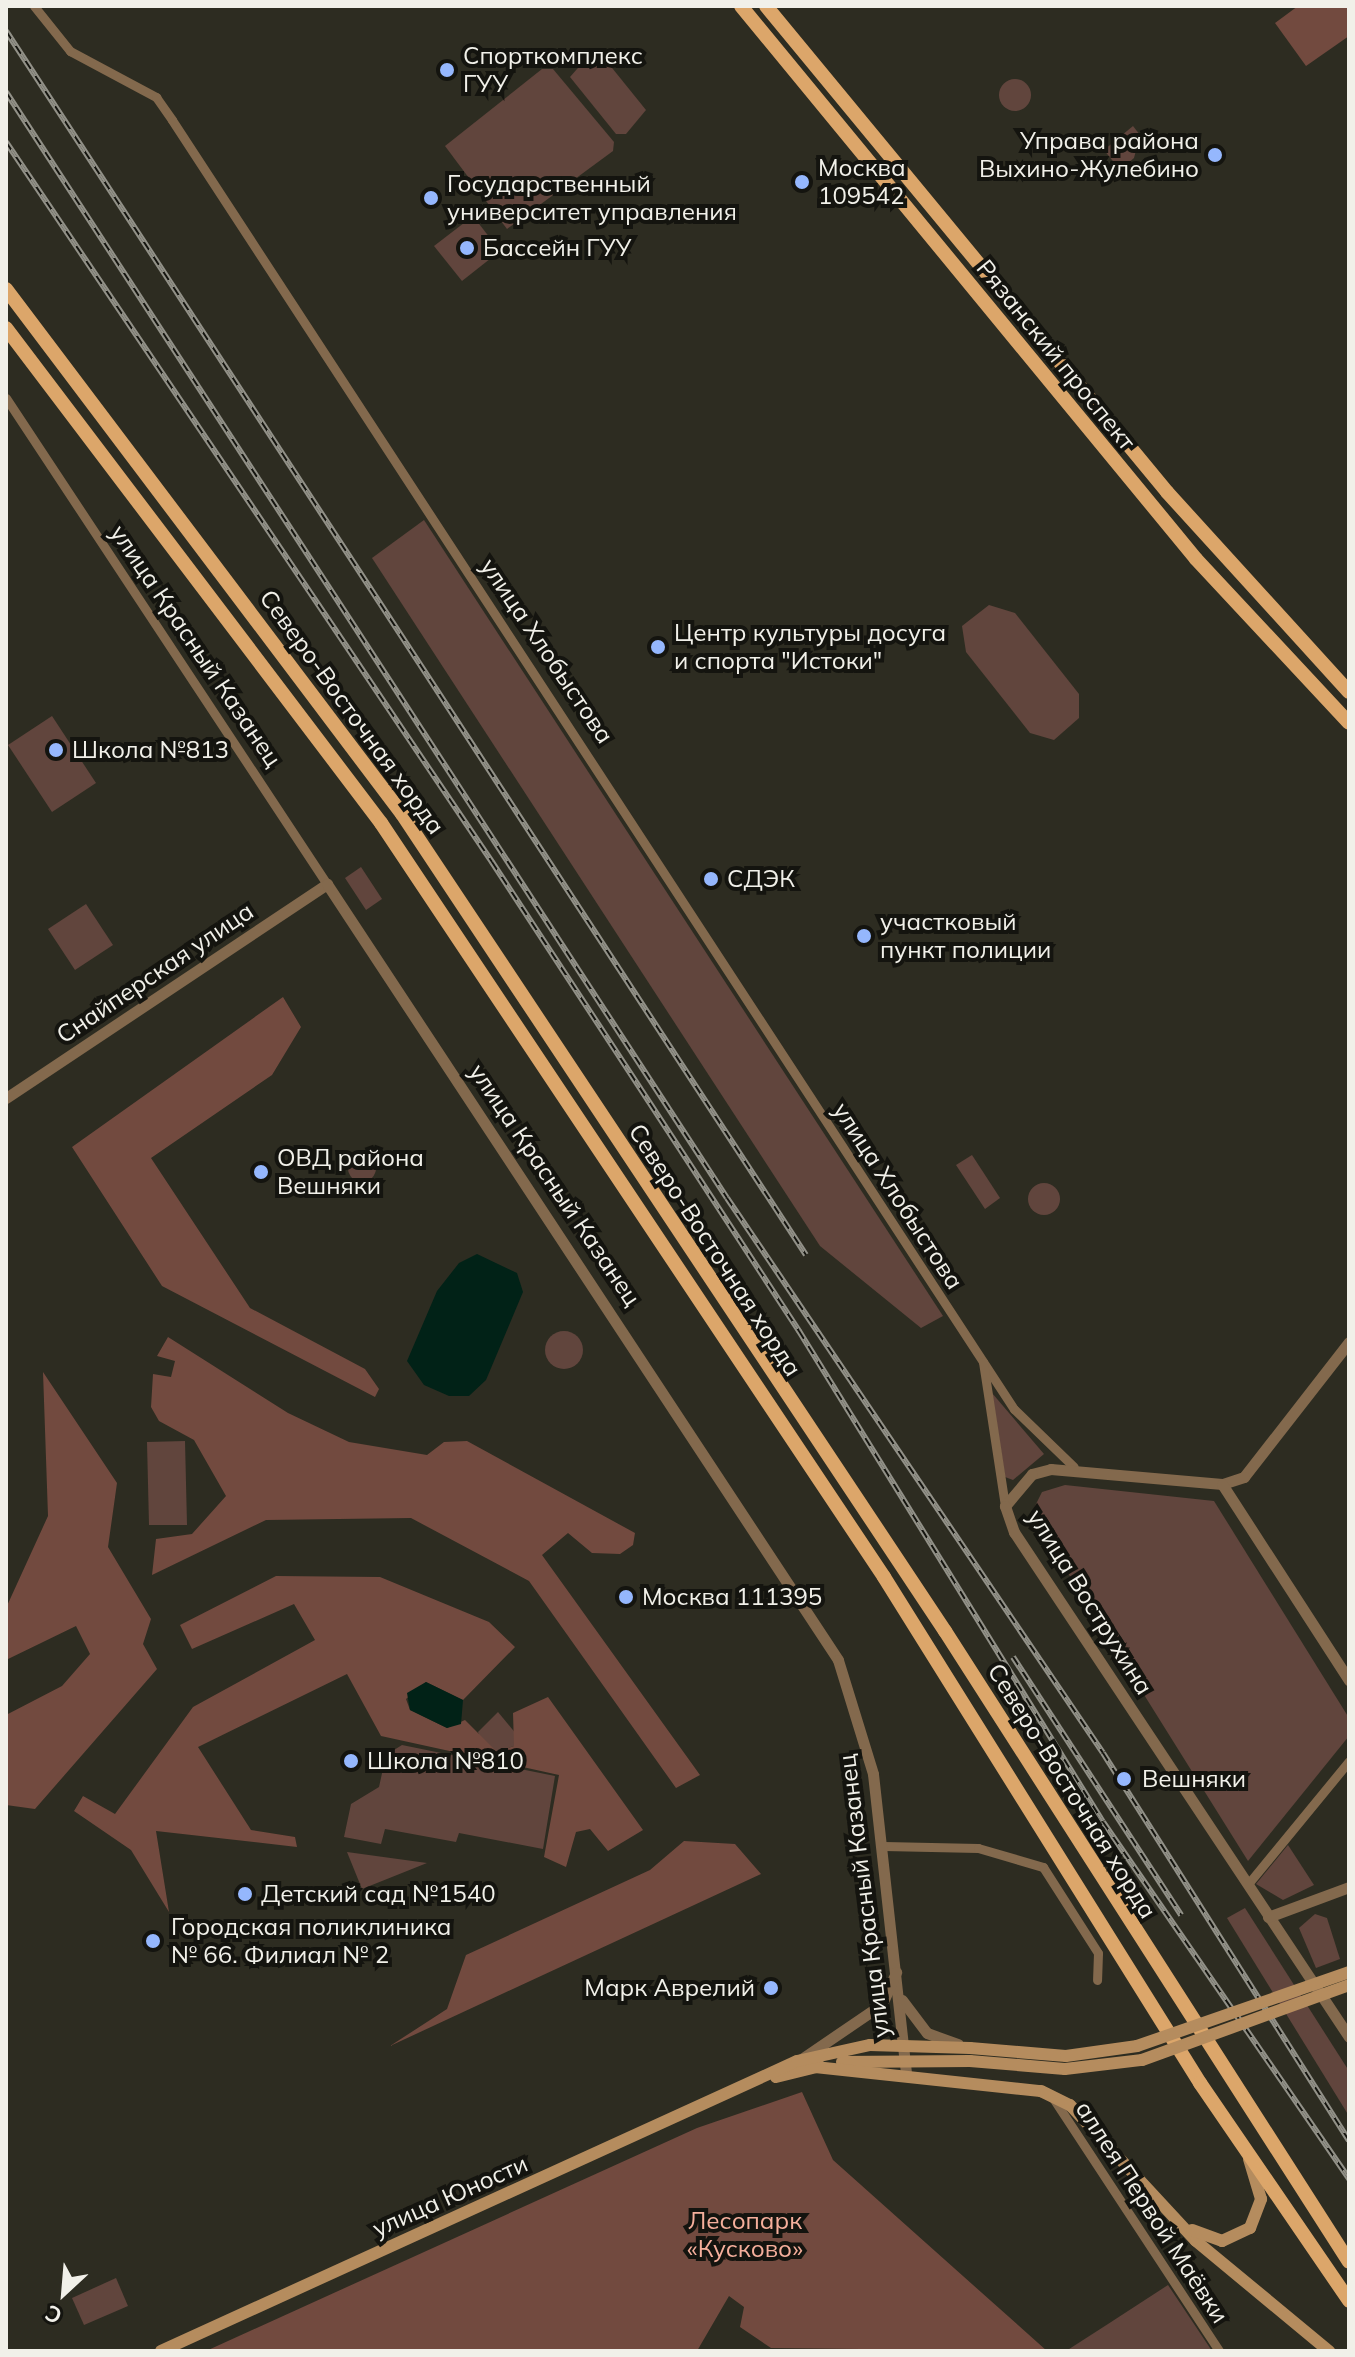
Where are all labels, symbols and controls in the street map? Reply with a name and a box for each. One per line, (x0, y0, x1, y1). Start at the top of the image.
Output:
place label: Спорткомплекс ГУУ (463, 42, 643, 98)
marker: Спорткомплекс ГУУ (438, 61, 456, 79)
place label: Управа района Выхино-Жулебино (979, 127, 1199, 183)
marker: Управа района Выхино-Жулебино (1206, 146, 1224, 164)
place label: Москва 109542 (818, 154, 906, 210)
place label: Государственный университет управления (447, 170, 737, 226)
marker: Москва 109542 (793, 173, 811, 191)
marker: Государственный университет управления (422, 189, 440, 207)
place label: Бассейн ГУУ (483, 234, 631, 262)
marker: Бассейн ГУУ (458, 239, 476, 257)
street label: Рязанский проспект (970, 254, 1142, 456)
street label: улица Красный Казанец (104, 520, 288, 772)
street label: улица Хлобыстова (474, 553, 620, 749)
street label: Северо-Восточная хорда (254, 584, 450, 840)
place label: Центр культуры досуга и спорта "Истоки" (674, 619, 946, 675)
marker: Центр культуры досуга и спорта "Истоки" (649, 638, 667, 656)
place label: Школа №813 (72, 736, 229, 764)
marker: Школа №813 (47, 741, 65, 759)
place label: СДЭК (727, 865, 795, 893)
marker: СДЭК (702, 870, 720, 888)
street label: Снайперская улица (51, 896, 259, 1050)
place label: участковый пункт полиции (880, 908, 1051, 964)
marker: участковый пункт полиции (855, 927, 873, 945)
street label: улица Красный Казанец (463, 1059, 647, 1311)
street label: улица Хлобыстова (827, 1097, 969, 1295)
street label: Северо-Восточная хорда (623, 1118, 807, 1382)
place label: ОВД района Вешняки (277, 1144, 424, 1200)
marker: ОВД района Вешняки (252, 1163, 270, 1181)
street label: улица Вострухина (1021, 1504, 1159, 1700)
place label: Москва 111395 (642, 1583, 822, 1611)
marker: Москва 111395 (617, 1588, 635, 1606)
street label: Северо-Восточная хорда (982, 1658, 1162, 1924)
place label: Школа №810 (367, 1747, 524, 1775)
marker: Школа №810 (342, 1752, 360, 1770)
street label: улица Красный Казанец (832, 1752, 896, 2040)
place label: Вешняки (1142, 1765, 1246, 1793)
marker: Вешняки (1113, 1768, 1135, 1790)
place label: Детский сад №1540 (261, 1880, 496, 1908)
marker: Детский сад №1540 (236, 1885, 254, 1903)
place label: Городская поликлиника № 66. Филиал № 2 (171, 1913, 452, 1969)
marker: Городская поликлиника № 66. Филиал № 2 (142, 1930, 164, 1952)
place label: Марк Аврелий (584, 1974, 755, 2002)
marker: Марк Аврелий (762, 1979, 780, 1997)
street label: аллея Первой Маёвки (1069, 2096, 1235, 2328)
street label: улица Юности (368, 2149, 532, 2243)
park label: Лесопарк «Кусково» (687, 2207, 803, 2263)
north arrow (24, 2253, 104, 2333)
text: С (41, 2299, 66, 2330)

